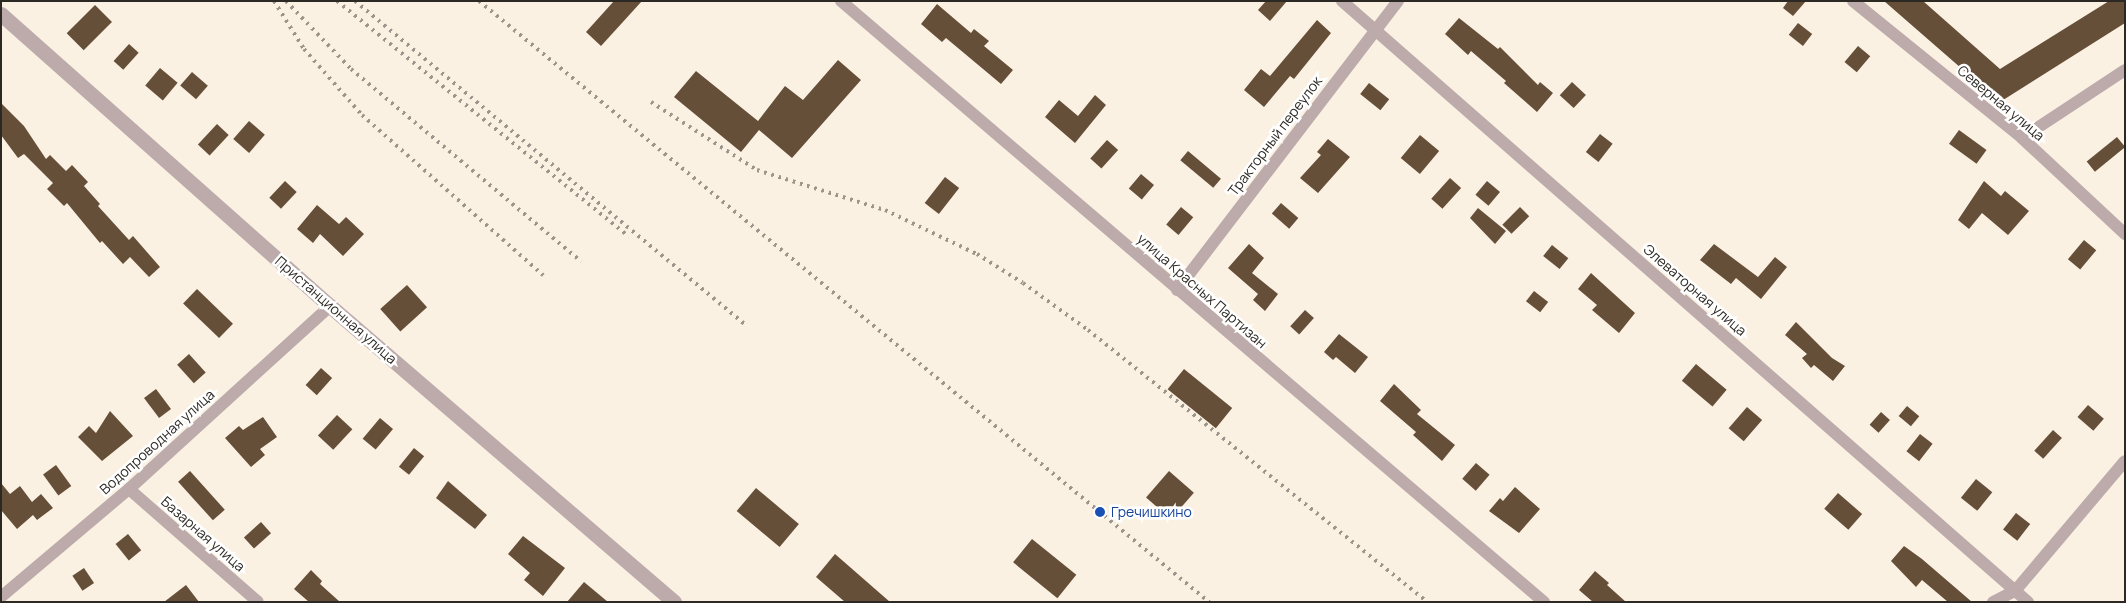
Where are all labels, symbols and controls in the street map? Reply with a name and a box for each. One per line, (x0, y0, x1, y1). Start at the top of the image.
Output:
street label: Северная улица (1954, 62, 2048, 144)
street label: Тракторный переулок (1225, 73, 1325, 199)
street label: улица Красных Партизан (1134, 230, 1270, 352)
street label: Элеваторная улица (1640, 241, 1750, 339)
street label: Пристанционная улица (272, 253, 400, 367)
street label: Водопроводная улица (96, 386, 218, 498)
street label: Базарная улица (158, 493, 248, 575)
place label: Гречишкино (1111, 504, 1192, 520)
marker: Гречишкино (1093, 505, 1107, 519)

